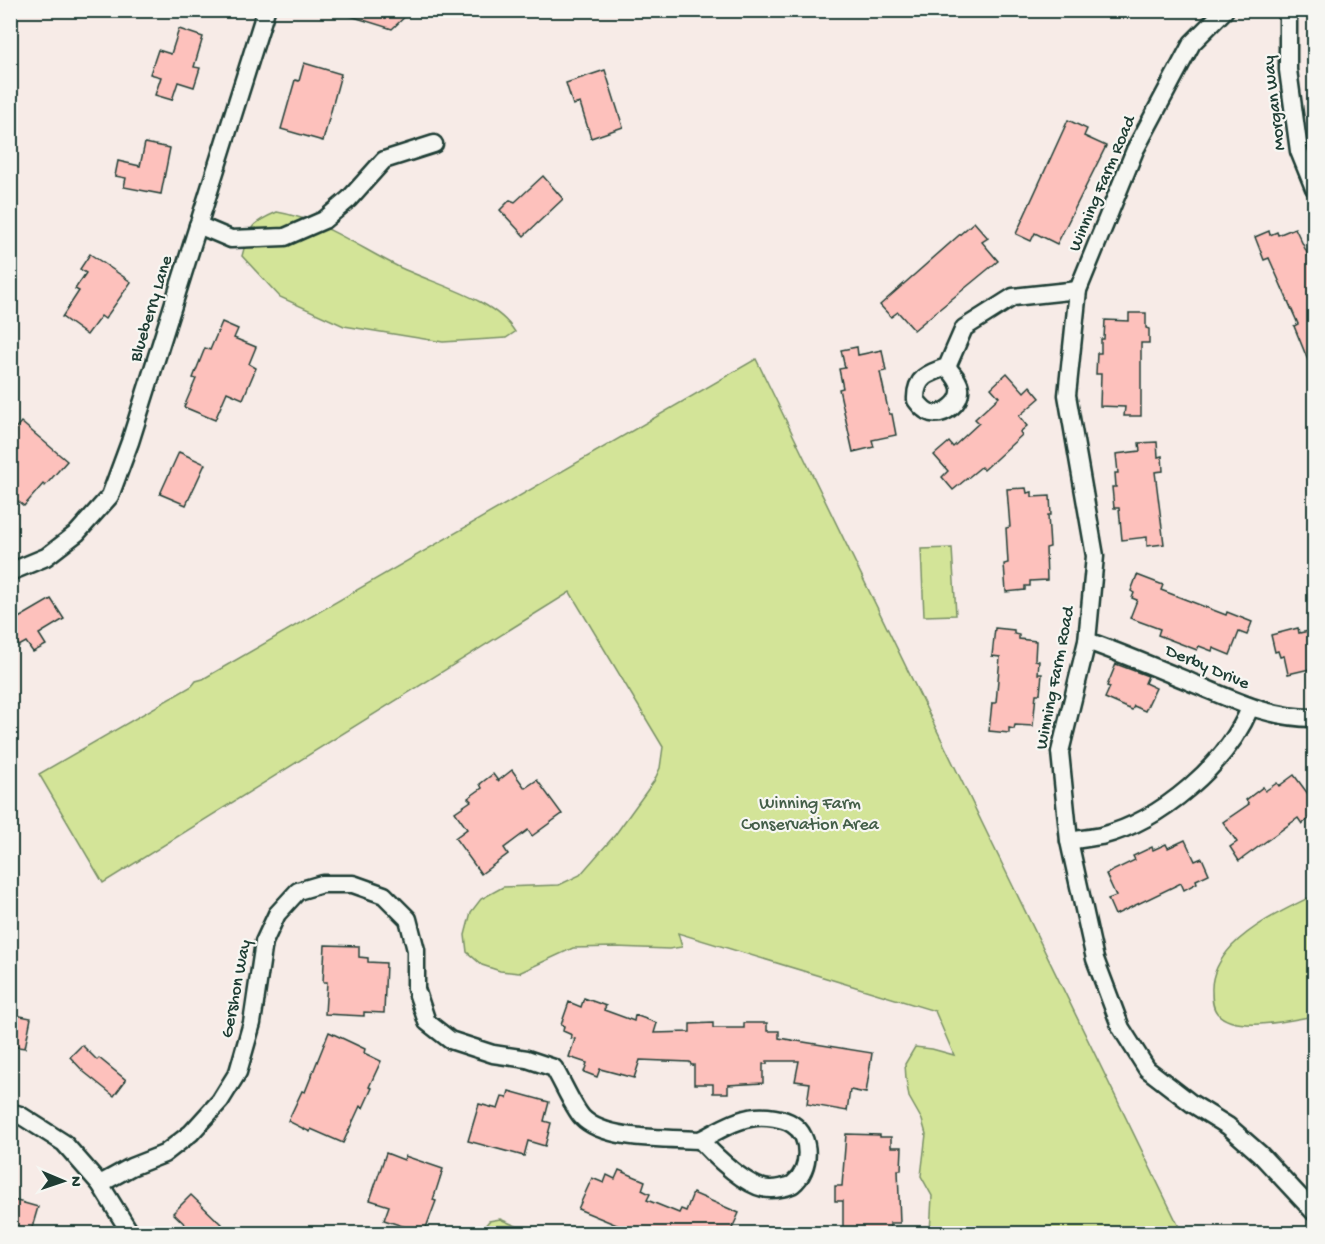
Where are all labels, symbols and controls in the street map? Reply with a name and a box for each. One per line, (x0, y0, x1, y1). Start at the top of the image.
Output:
street label: Morgan Way (1259, 54, 1291, 152)
street label: Winning Farm Road (1065, 112, 1142, 255)
street label: Blueberry Lane (126, 253, 178, 366)
street label: Winning Farm Road (1032, 603, 1080, 751)
street label: Derby Drive (1161, 641, 1253, 695)
park label: Winning Farm Conservation Area (741, 794, 880, 836)
street label: Gershon Way (217, 938, 257, 1040)
north arrow (33, 1151, 93, 1211)
text: N (65, 1176, 84, 1188)

